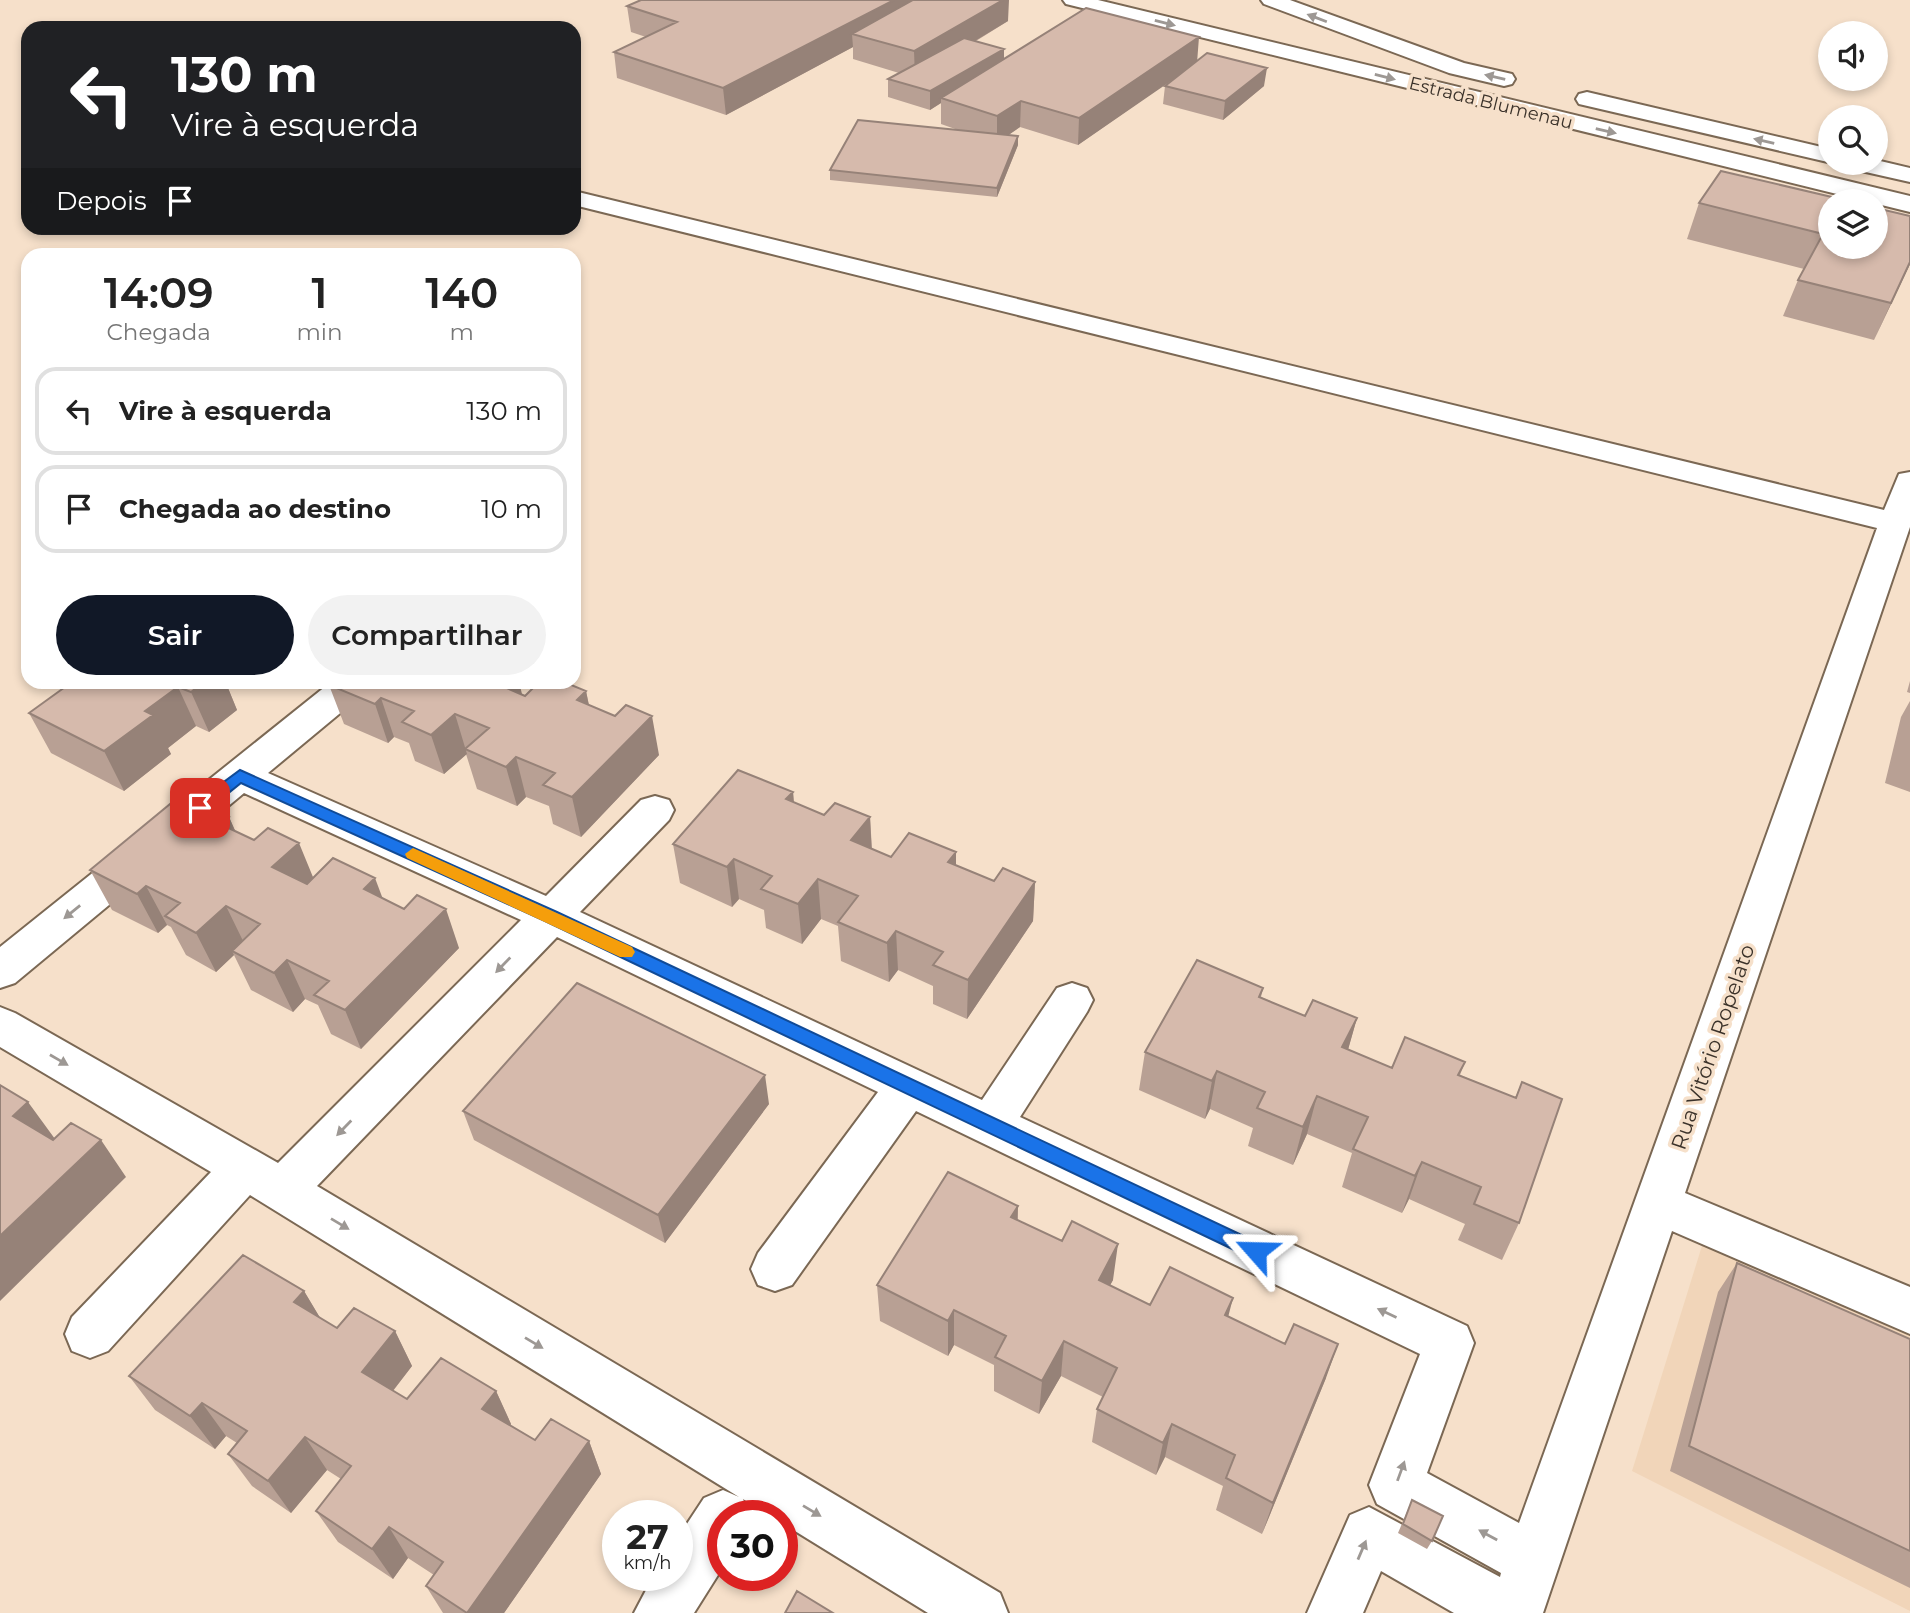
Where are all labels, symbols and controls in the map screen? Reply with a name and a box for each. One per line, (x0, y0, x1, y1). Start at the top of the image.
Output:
one-way arrow (1306, 12, 1327, 23)
one-way arrow (1154, 18, 1176, 29)
map controls (1818, 21, 1888, 259)
button: sound (1818, 21, 1888, 91)
text: 130 m (171, 45, 318, 104)
icon: left (56, 49, 147, 140)
one-way arrow (1484, 71, 1506, 82)
one-way arrow (1374, 72, 1396, 83)
street label: Estrada Blumenau (1407, 72, 1575, 134)
text: Vire à esquerda (171, 105, 419, 144)
button: search (1818, 105, 1888, 175)
one-way arrow (1596, 126, 1618, 137)
one-way arrow (1753, 135, 1775, 146)
icon: arrive (161, 182, 199, 220)
text: Depois (56, 185, 147, 217)
button: layers (1818, 189, 1888, 259)
text: 14:09 (104, 267, 214, 319)
text: 1 (311, 267, 327, 319)
text: 140 (425, 267, 498, 319)
text: Chegada (107, 318, 211, 346)
text: min (296, 318, 343, 346)
text: m (450, 318, 474, 346)
icon: left (60, 392, 98, 430)
text: Vire à esquerda (119, 395, 332, 427)
text: 130 m (466, 395, 542, 427)
icon: arrive (60, 490, 98, 528)
text: Chegada ao destino (119, 493, 391, 525)
text: 10 m (481, 493, 542, 525)
button: Sair (56, 595, 294, 675)
button: Compartilhar (308, 595, 546, 675)
pin (170, 778, 230, 838)
icon: arrive (181, 789, 219, 827)
one-way arrow (64, 904, 82, 919)
street label: Rua Vitório Ropelato (1666, 941, 1759, 1153)
one-way arrow (496, 956, 512, 973)
one-way arrow (49, 1054, 69, 1066)
one-way arrow (336, 1119, 353, 1136)
position arrow (1219, 1214, 1293, 1288)
one-way arrow (330, 1218, 349, 1231)
one-way arrow (1377, 1308, 1397, 1319)
one-way arrow (525, 1336, 544, 1349)
one-way arrow (1396, 1460, 1407, 1481)
speed limit sign: 30 (707, 1500, 798, 1591)
one-way arrow (803, 1505, 822, 1518)
text: 27 (626, 1515, 669, 1558)
one-way arrow (1478, 1529, 1498, 1541)
one-way arrow (1357, 1540, 1368, 1561)
text: km/h (623, 1552, 672, 1574)

